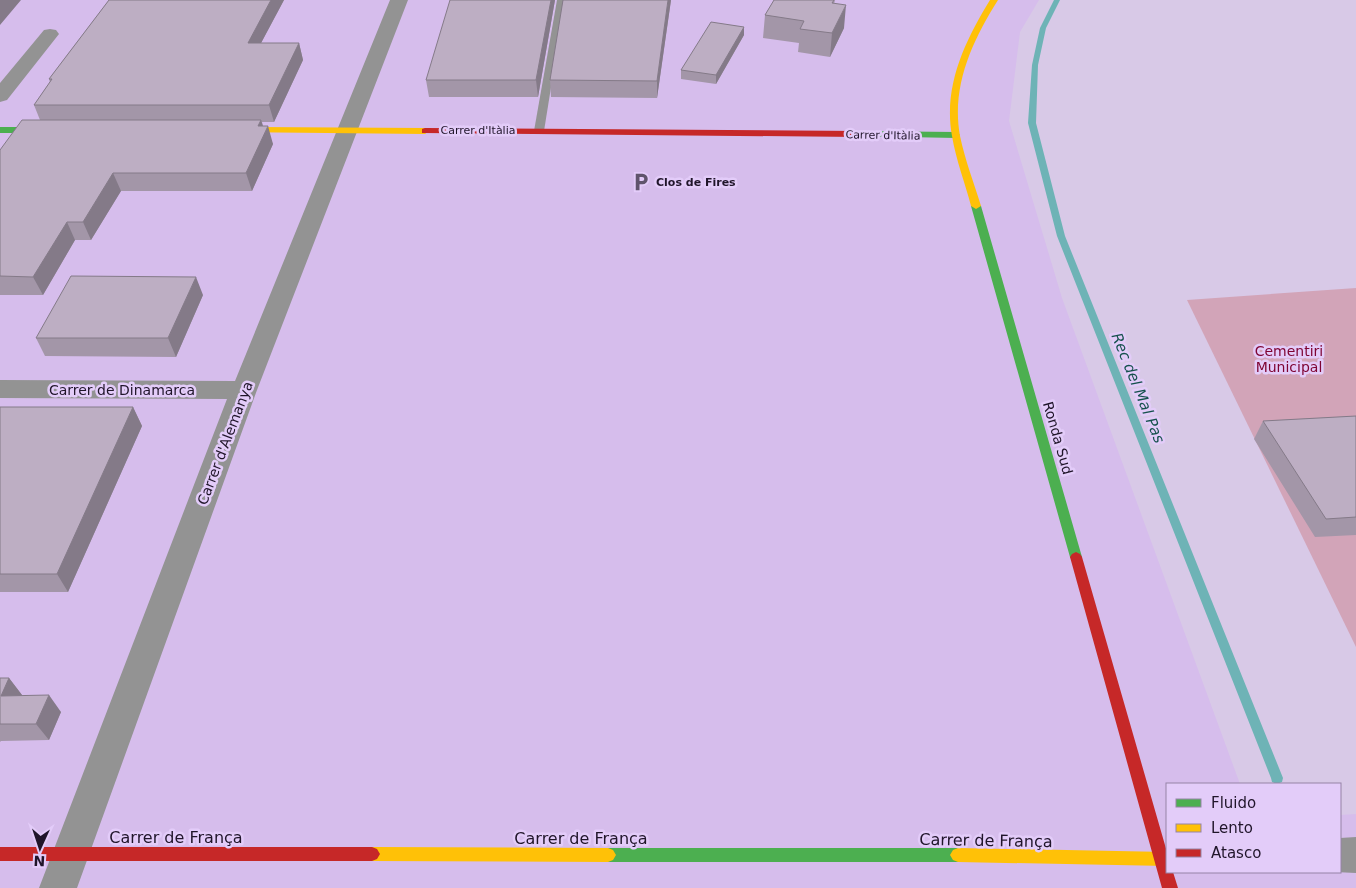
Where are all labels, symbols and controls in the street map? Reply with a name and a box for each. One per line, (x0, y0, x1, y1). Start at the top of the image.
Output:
street label: Carrer d'Itàlia (441, 124, 515, 137)
street label: Carrer d'Itàlia (845, 128, 921, 143)
parking icon: Clos de Fires (630, 171, 652, 193)
place label: Clos de Fires (656, 176, 736, 189)
water label: Rec del Mal Pas (1108, 330, 1168, 446)
park label: Cementiri Municipal (1255, 343, 1323, 375)
street label: Carrer d'Alemanya (194, 379, 256, 507)
street label: Carrer de Dinamarca (49, 382, 195, 398)
street label: Ronda Sud (1040, 400, 1076, 476)
legend (1166, 783, 1341, 873)
text: Fluido (1211, 794, 1256, 812)
text: Lento (1211, 819, 1253, 837)
north arrow (15, 823, 65, 873)
street label: Carrer de França (109, 828, 243, 847)
street label: Carrer de França (514, 829, 648, 848)
street label: Carrer de França (919, 830, 1053, 851)
text: Atasco (1211, 844, 1261, 862)
text: N (33, 853, 46, 869)

